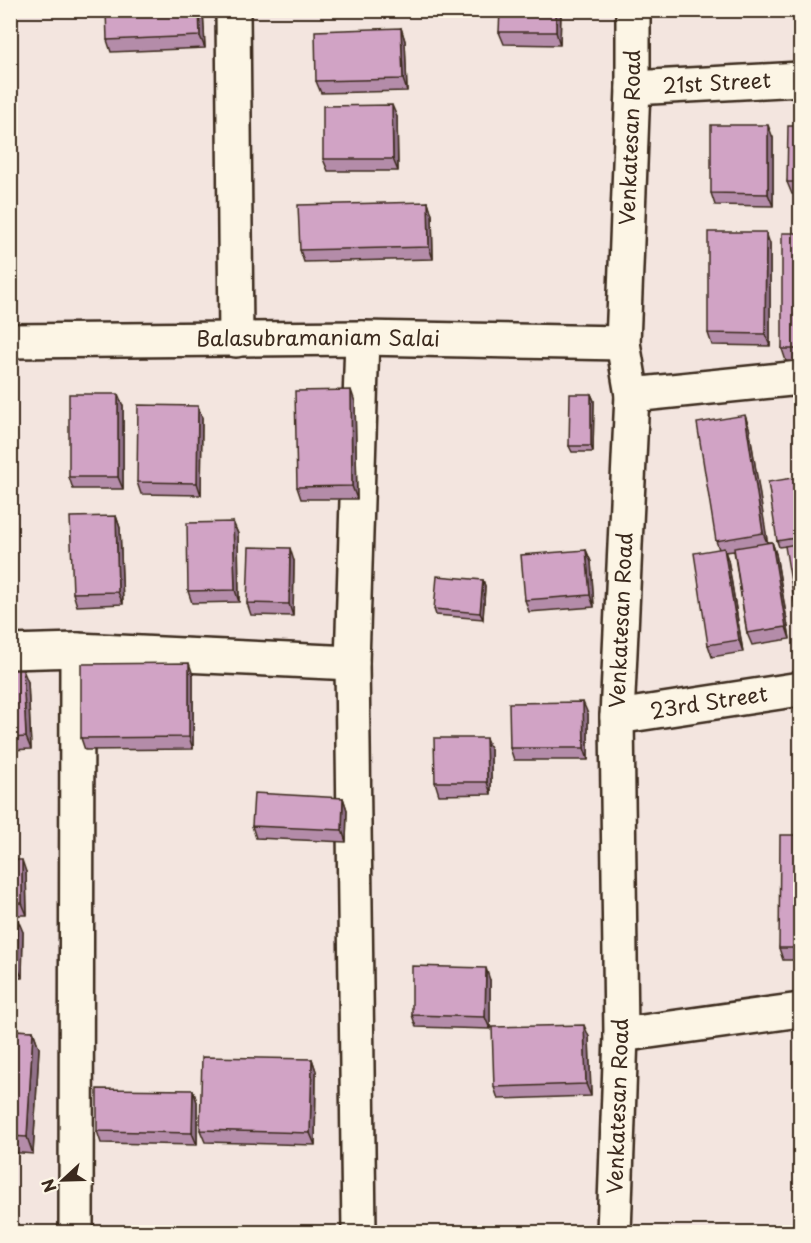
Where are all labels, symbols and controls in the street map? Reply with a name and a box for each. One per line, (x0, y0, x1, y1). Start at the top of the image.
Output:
street label: Venkatesan Road (610, 50, 647, 226)
street label: 21st Street (662, 63, 772, 100)
street label: Balasubramaniam Salai (196, 320, 440, 353)
street label: Venkatesan Road (599, 532, 640, 709)
street label: 23rd Street (648, 676, 769, 726)
street label: Venkatesan Road (597, 1018, 635, 1194)
north arrow (33, 1150, 93, 1210)
text: N (35, 1176, 62, 1196)

